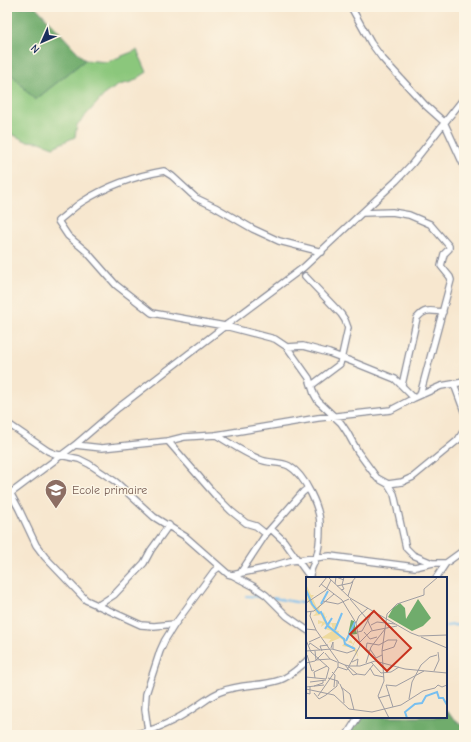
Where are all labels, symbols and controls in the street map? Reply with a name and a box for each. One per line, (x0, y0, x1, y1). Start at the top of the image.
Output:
north arrow (22, 22, 62, 62)
text: N (28, 42, 42, 56)
school or university icon: Ecole primaire (43, 477, 69, 510)
place label: Ecole primaire (72, 483, 147, 497)
inset map (306, 577, 447, 718)

